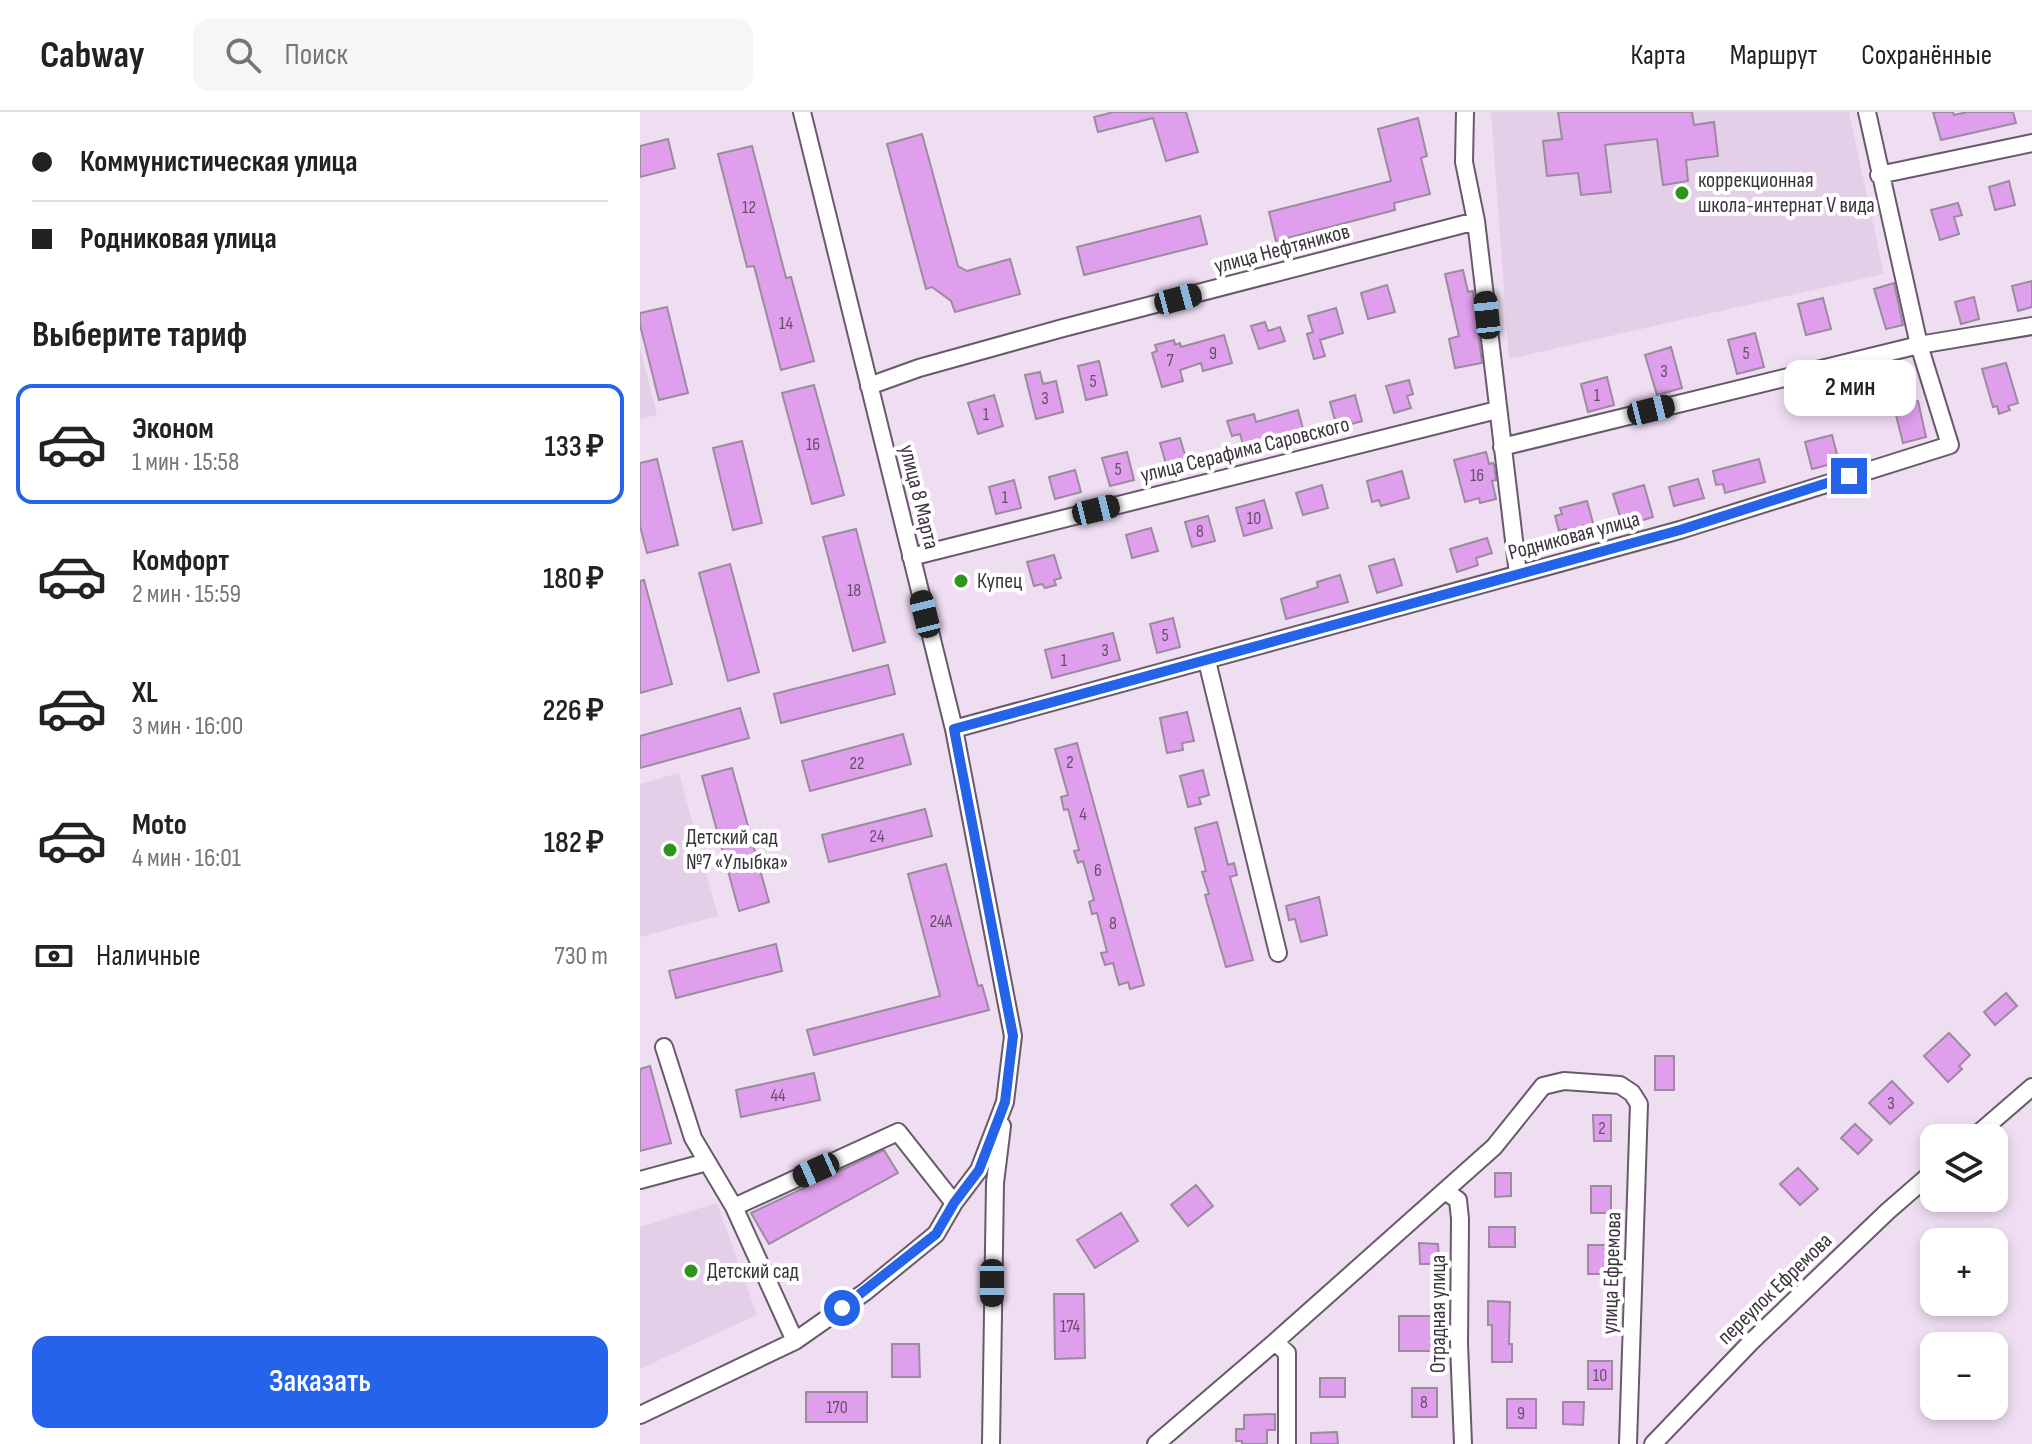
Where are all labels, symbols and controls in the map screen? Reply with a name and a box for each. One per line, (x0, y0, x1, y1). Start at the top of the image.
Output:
search box (193, 19, 753, 91)
text: Cabway (40, 33, 145, 78)
icon: search (221, 33, 265, 77)
text: Поиск (285, 37, 348, 73)
text: Карта (1631, 39, 1686, 72)
text: Маршрут (1730, 39, 1817, 72)
text: Сохранённые (1861, 39, 1992, 72)
text: Коммунистическая улица (80, 144, 358, 180)
place label: коррекционная школа-интернат V вида (1698, 167, 1875, 219)
marker: коррекционная школа-интернат V вида (1673, 184, 1691, 202)
house number: 12 (742, 197, 756, 218)
street label: улица Нефтяников (1211, 218, 1353, 280)
text: Родниковая улица (80, 221, 277, 257)
car (1152, 281, 1204, 317)
car (1473, 290, 1501, 340)
house number: 14 (779, 313, 793, 334)
text: Выберите тариф (32, 314, 247, 357)
house number: 9 (1209, 343, 1217, 364)
house number: 5 (1742, 343, 1750, 364)
house number: 7 (1166, 350, 1174, 371)
callout: 2 мин (1783, 360, 1915, 416)
house number: 3 (1660, 361, 1668, 382)
house number: 5 (1089, 371, 1097, 392)
text: 2 мин (1825, 372, 1875, 403)
house number: 1 (1594, 385, 1601, 406)
house number: 3 (1041, 388, 1049, 409)
car (1625, 393, 1677, 427)
house number: 1 (983, 404, 990, 425)
icon: car (36, 408, 108, 480)
text: Эконом (132, 411, 214, 447)
street label: улица Серафима Саровского (1138, 411, 1352, 489)
text: 133 ₽ (544, 429, 604, 465)
house number: 16 (806, 434, 820, 455)
street label: улица 8 Марта (893, 442, 945, 552)
text: 1 мин · 15:58 (132, 447, 239, 478)
route end (1831, 458, 1867, 494)
house number: 5 (1114, 459, 1122, 480)
house number: 16 (1470, 465, 1484, 486)
house number: 1 (1002, 487, 1009, 508)
car (1070, 493, 1122, 527)
street label: Родниковая улица (1505, 505, 1643, 567)
house number: 10 (1247, 508, 1261, 529)
house number: 8 (1196, 521, 1204, 542)
icon: car (36, 540, 108, 612)
text: Комфорт (132, 543, 229, 579)
text: 180 ₽ (543, 561, 604, 597)
place label: Купец (977, 568, 1022, 595)
marker: Купец (952, 572, 970, 590)
text: 2 мин · 15:59 (132, 579, 241, 610)
house number: 18 (847, 580, 861, 601)
car (908, 588, 942, 640)
house number: 5 (1161, 625, 1169, 646)
house number: 3 (1101, 640, 1109, 661)
house number: 1 (1061, 650, 1068, 671)
icon: car (36, 672, 108, 744)
text: XL (132, 675, 158, 711)
text: 226 ₽ (542, 693, 604, 729)
text: 3 мин · 16:00 (132, 711, 243, 742)
house number: 2 (1066, 752, 1074, 773)
house number: 22 (850, 753, 864, 774)
icon: car (36, 804, 108, 876)
house number: 4 (1079, 804, 1087, 825)
text: Moto (132, 807, 187, 843)
place label: Детский сад №7 «Улыбка» (686, 824, 788, 876)
text: 182 ₽ (544, 825, 604, 861)
house number: 24 (870, 826, 885, 847)
marker: Детский сад №7 «Улыбка» (661, 841, 679, 859)
text: 4 мин · 16:01 (132, 843, 241, 874)
house number: 6 (1094, 860, 1102, 881)
house number: 24А (930, 911, 953, 932)
house number: 8 (1109, 913, 1117, 934)
icon: cash (32, 934, 76, 978)
text: Наличные (96, 938, 201, 974)
text: 730 m (554, 941, 608, 972)
house number: 44 (770, 1085, 786, 1106)
house number: 3 (1887, 1093, 1895, 1114)
house number: 2 (1598, 1118, 1606, 1139)
map controls (1920, 1124, 2008, 1420)
button: layers (1920, 1124, 2008, 1212)
car (789, 1149, 843, 1191)
street label: улица Ефремова (1596, 1211, 1628, 1335)
street label: переулок Ефремова (1712, 1228, 1838, 1350)
button: + (1920, 1228, 2008, 1316)
street label: Отрадная улица (1425, 1255, 1452, 1373)
place label: Детский сад (707, 1258, 799, 1285)
car (980, 1259, 1004, 1307)
marker: Детский сад (682, 1262, 700, 1280)
route start (824, 1290, 860, 1326)
house number: 174 (1060, 1316, 1080, 1337)
button: − (1920, 1332, 2008, 1420)
button: Заказать (32, 1336, 608, 1428)
house number: 10 (1593, 1365, 1607, 1386)
house number: 8 (1420, 1392, 1428, 1413)
house number: 170 (826, 1397, 848, 1418)
house number: 9 (1517, 1403, 1525, 1424)

